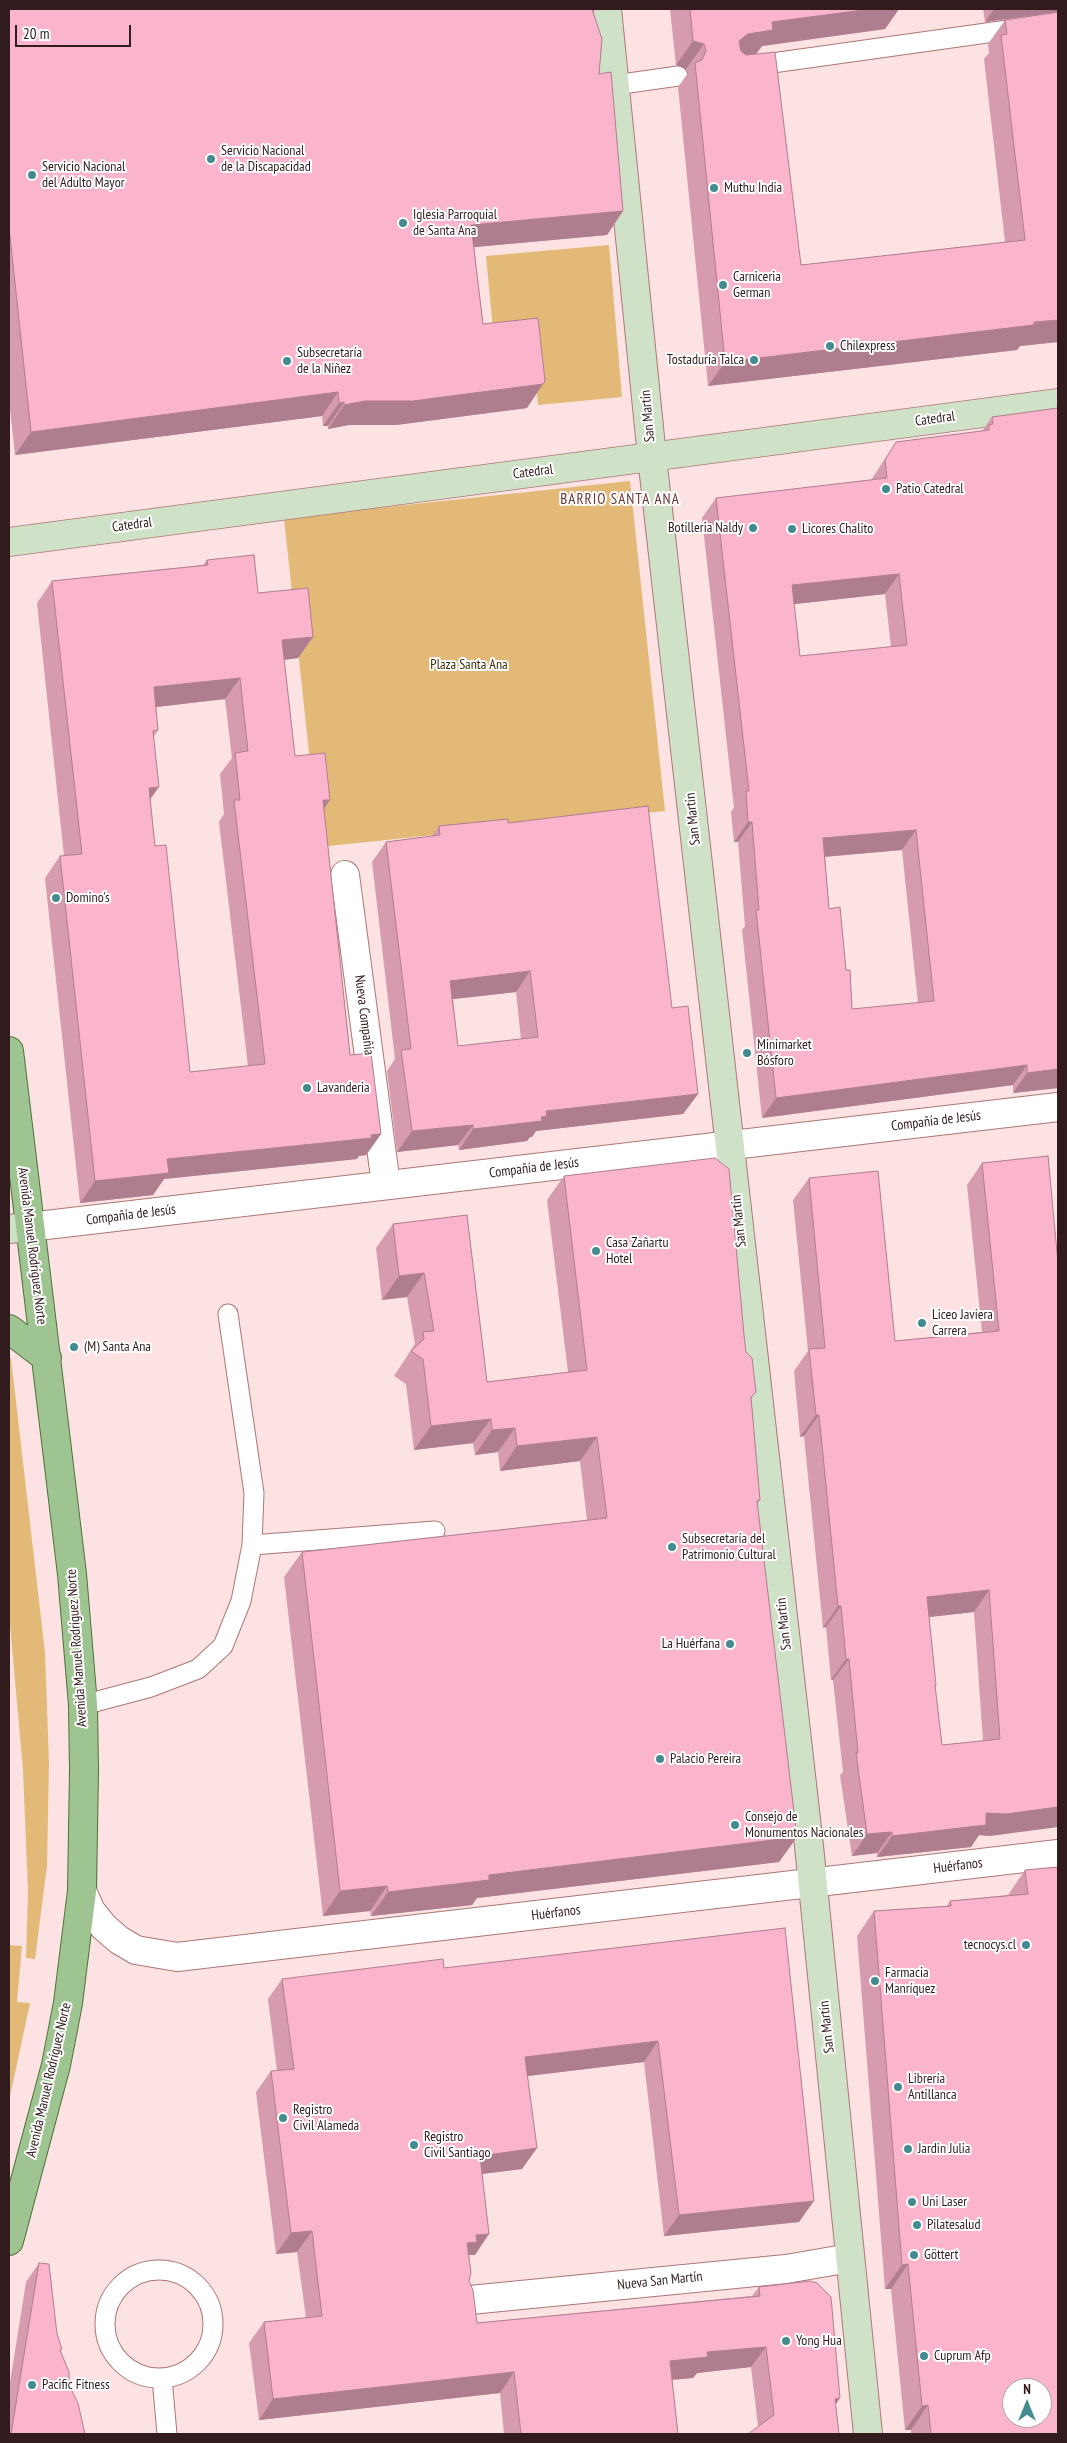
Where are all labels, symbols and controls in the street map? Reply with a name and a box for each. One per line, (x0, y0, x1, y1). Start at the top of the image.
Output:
scale bar (18, 15, 134, 47)
text: 20 m (23, 24, 49, 43)
place label: Servicio Nacional de la Discapacidad (221, 143, 311, 176)
marker: Servicio Nacional de la Discapacidad (205, 153, 217, 165)
place label: Servicio Nacional del Adulto Mayor (42, 159, 125, 192)
marker: Servicio Nacional del Adulto Mayor (26, 169, 38, 181)
place label: Muthu India (724, 180, 782, 196)
marker: Muthu India (708, 182, 720, 194)
place label: Iglesia Parroquial de Santa Ana (413, 207, 497, 240)
marker: Iglesia Parroquial de Santa Ana (397, 217, 409, 229)
place label: Carniceria German (733, 269, 781, 302)
marker: Carniceria German (717, 279, 729, 291)
place label: Chilexpress (840, 338, 895, 354)
marker: Chilexpress (824, 340, 836, 352)
place label: Subsecretaría de la Niñez (297, 345, 362, 378)
place label: Tostaduría Talca (667, 352, 744, 368)
marker: Tostaduría Talca (748, 354, 760, 366)
marker: Subsecretaría de la Niñez (281, 355, 293, 367)
street label: San Martín (637, 389, 659, 443)
street label: Catedral (914, 408, 956, 430)
street label: Catedral (512, 461, 554, 483)
place label: Patio Catedral (896, 481, 964, 497)
marker: Patio Catedral (880, 483, 892, 495)
district label: BARRIO SANTA ANA (558, 491, 682, 509)
street label: Catedral (111, 514, 153, 536)
place label: Botilleria Naldy (668, 520, 743, 536)
place label: Licores Chalito (802, 521, 873, 537)
marker: Botilleria Naldy (747, 522, 759, 534)
marker: Licores Chalito (786, 523, 798, 535)
park label: Plaza Santa Ana (430, 657, 508, 673)
street label: San Martín (682, 792, 704, 846)
place label: Domino's (66, 890, 110, 906)
marker: Domino's (50, 892, 62, 904)
street label: Nueva Compañía (351, 974, 377, 1056)
place label: Minimarket Bósforo (757, 1037, 812, 1070)
marker: Minimarket Bósforo (741, 1047, 753, 1059)
place label: Lavanderia (317, 1080, 370, 1096)
marker: Lavanderia (301, 1082, 313, 1094)
street label: Compañía de Jesús (890, 1107, 982, 1135)
street label: Compañía de Jesús (488, 1154, 580, 1182)
street label: Avenida Manuel Rodríguez Norte (14, 1166, 50, 1326)
street label: San Martín (728, 1194, 750, 1248)
street label: Compañía de Jesús (85, 1201, 177, 1229)
place label: Casa Zañartu Hotel (606, 1235, 668, 1268)
marker: Casa Zañartu Hotel (590, 1245, 602, 1257)
place label: Liceo Javiera Carrera (932, 1307, 993, 1340)
marker: Liceo Javiera Carrera (916, 1317, 928, 1329)
place label: (M) Santa Ana (84, 1339, 151, 1355)
marker: (M) Santa Ana (68, 1341, 80, 1353)
place label: Subsecretaría del Patrimonio Cultural (682, 1531, 776, 1564)
marker: Subsecretaría del Patrimonio Cultural (666, 1541, 678, 1553)
street label: Avenida Manuel Rodríguez Norte (63, 1569, 91, 1727)
street label: San Martín (773, 1597, 795, 1651)
place label: La Huérfana (662, 1636, 720, 1652)
marker: La Huérfana (724, 1638, 736, 1650)
place label: Palacio Pereira (670, 1751, 741, 1767)
marker: Palacio Pereira (654, 1753, 666, 1765)
place label: Consejo de Monumentos Nacionales (745, 1809, 863, 1841)
marker: Consejo de Monumentos Nacionales (729, 1819, 741, 1831)
street label: Huérfanos (932, 1855, 984, 1877)
street label: Huérfanos (530, 1902, 582, 1924)
place label: tecnocys.cl (964, 1937, 1016, 1953)
marker: tecnocys.cl (1020, 1939, 1032, 1951)
place label: Farmacia Manríquez (885, 1965, 935, 1998)
marker: Farmacia Manríquez (869, 1975, 881, 1987)
street label: San Martín (816, 2000, 838, 2054)
street label: Avenida Manuel Rodríguez Norte (23, 2001, 75, 2159)
place label: Librería Antillanca (908, 2071, 957, 2104)
marker: Librería Antillanca (892, 2081, 904, 2093)
place label: Registro Civil Alameda (293, 2102, 359, 2134)
marker: Registro Civil Alameda (277, 2112, 289, 2124)
place label: Registro Civil Santiago (424, 2129, 490, 2162)
marker: Registro Civil Santiago (408, 2139, 420, 2151)
place label: Jardin Julia (918, 2141, 970, 2157)
marker: Jardin Julia (902, 2143, 914, 2155)
place label: Uni Laser (922, 2194, 967, 2210)
marker: Uni Laser (906, 2196, 918, 2208)
place label: Pilatesalud (927, 2217, 980, 2233)
marker: Pilatesalud (911, 2219, 923, 2231)
place label: Göttert (924, 2247, 958, 2263)
marker: Göttert (908, 2249, 920, 2261)
street label: Nueva San Martín (617, 2268, 703, 2294)
place label: Yong Hua (796, 2333, 842, 2349)
marker: Yong Hua (780, 2335, 792, 2347)
place label: Cuprum Afp (934, 2348, 991, 2364)
marker: Cuprum Afp (918, 2350, 930, 2362)
place label: Pacific Fitness (42, 2377, 110, 2393)
north arrow (1002, 2378, 1052, 2428)
marker: Pacific Fitness (26, 2379, 38, 2391)
text: N (1023, 2380, 1031, 2398)

